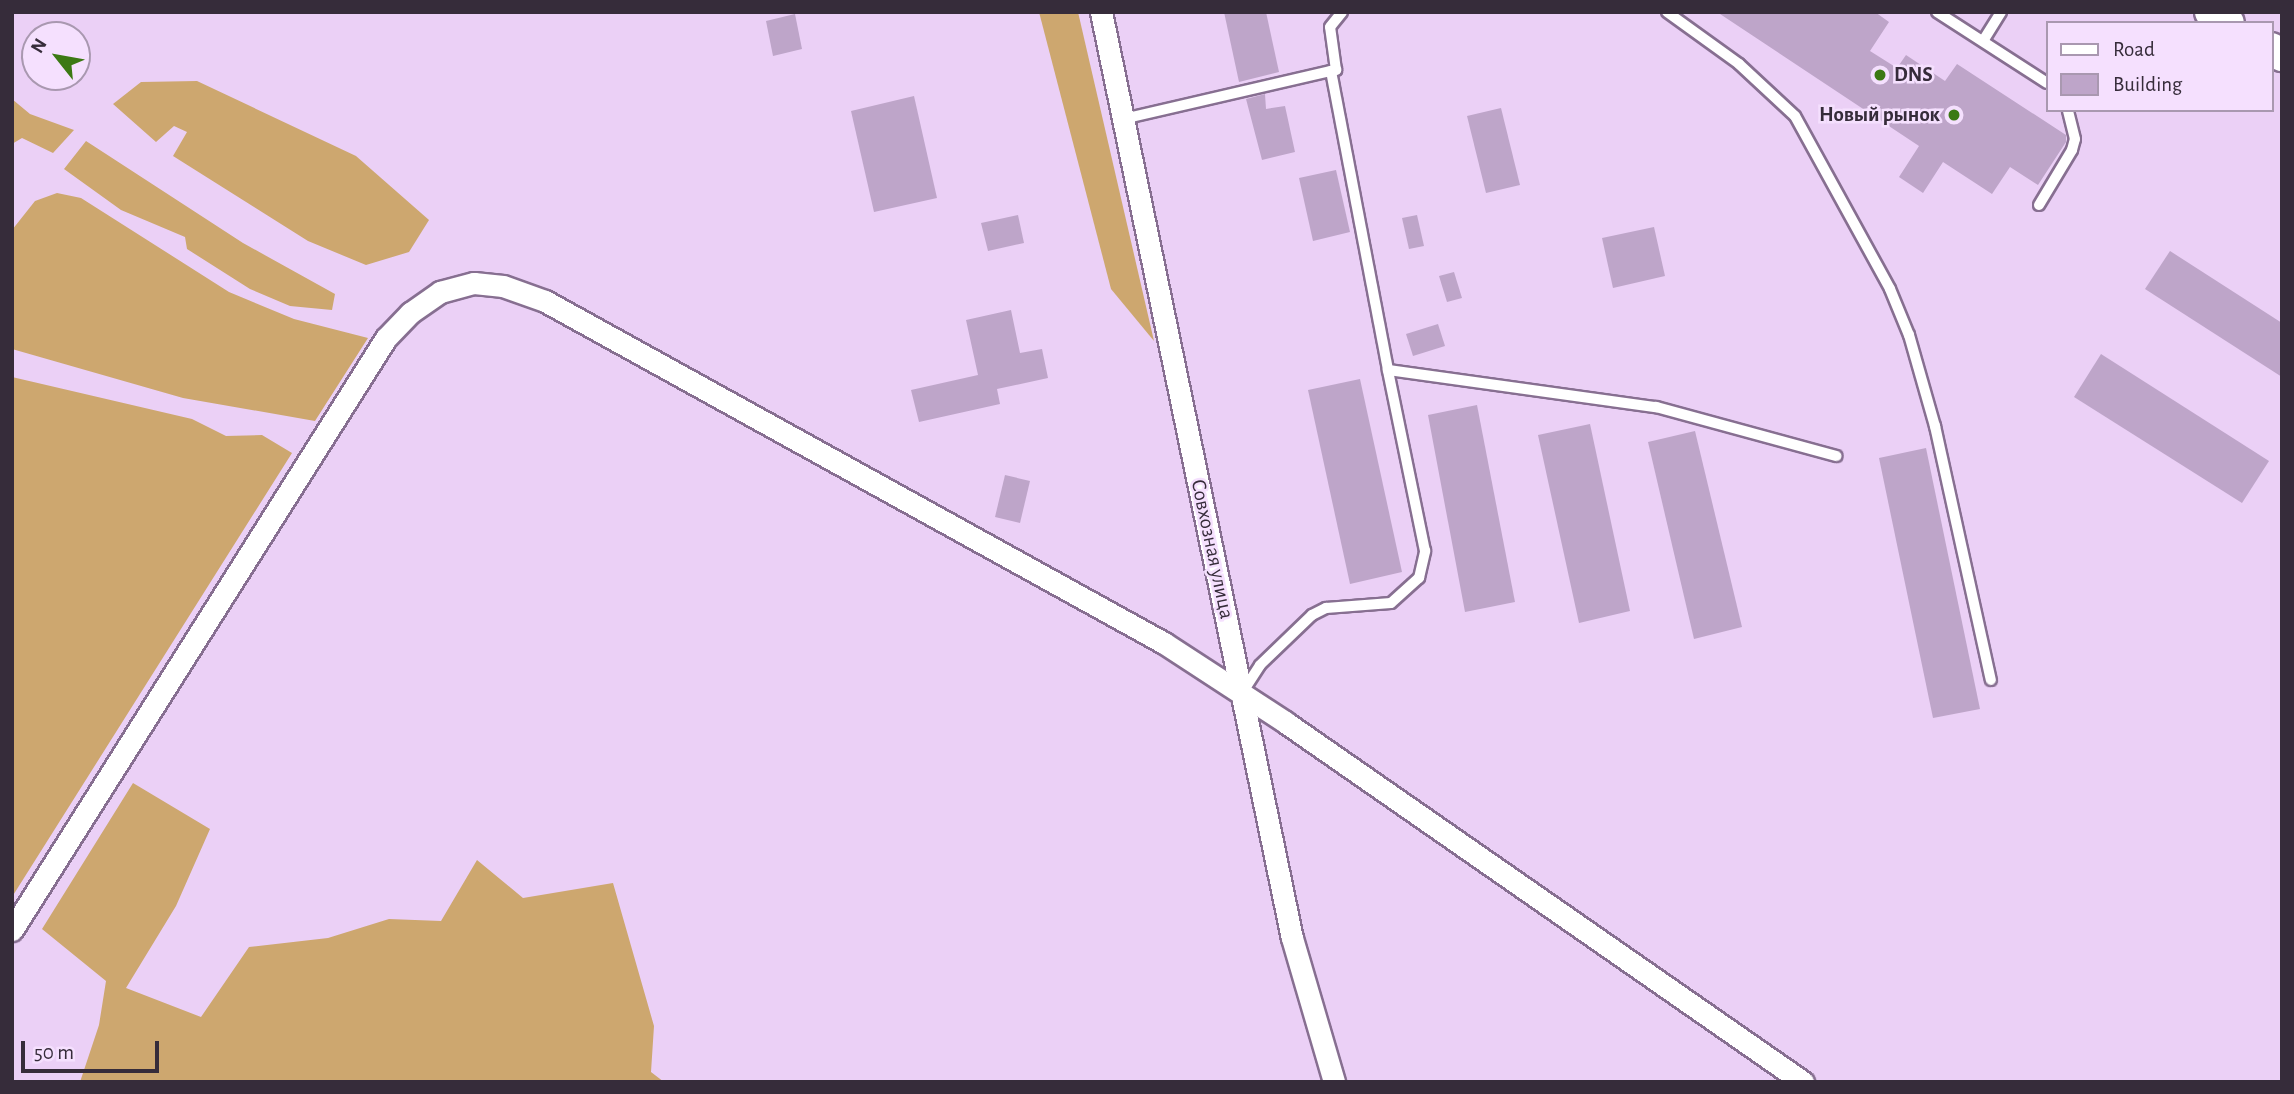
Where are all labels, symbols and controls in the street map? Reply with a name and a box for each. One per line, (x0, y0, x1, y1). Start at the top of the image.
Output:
north arrow (21, 21, 91, 91)
legend (2046, 21, 2273, 112)
text: N (28, 35, 51, 57)
text: Road (2113, 39, 2155, 60)
place label: DNS (1894, 62, 1933, 88)
marker: DNS (1872, 67, 1888, 83)
text: Building (2113, 74, 2182, 95)
place label: Новый рынок (1819, 102, 1940, 128)
marker: Новый рынок (1946, 107, 1962, 123)
street label: Совхозная улица (1185, 477, 1239, 621)
scale bar (24, 1028, 163, 1072)
text: 50 m (34, 1042, 74, 1063)

